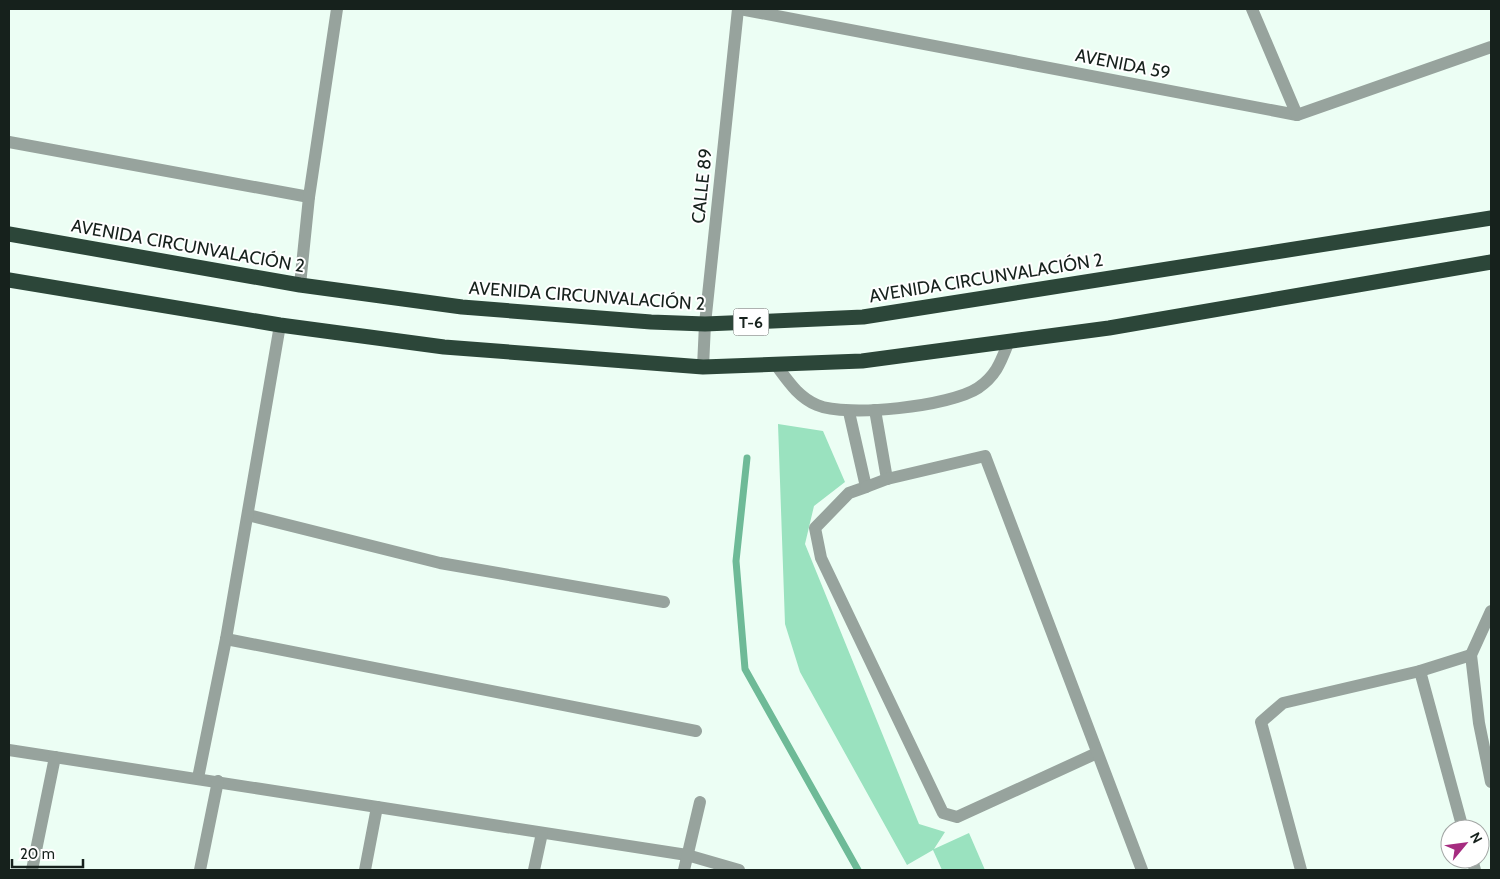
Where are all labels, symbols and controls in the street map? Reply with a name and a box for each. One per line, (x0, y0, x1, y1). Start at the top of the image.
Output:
street label: AVENIDA 59 (1074, 44, 1172, 84)
street label: CALLE 89 (687, 147, 717, 225)
street label: AVENIDA CIRCUNVALACIÓN 2 (70, 215, 306, 277)
street label: AVENIDA CIRCUNVALACIÓN 2 (867, 249, 1105, 307)
street label: AVENIDA CIRCUNVALACIÓN 2 (468, 277, 706, 315)
road number: T-6 (734, 308, 768, 336)
north arrow (1440, 819, 1490, 869)
text: N (1466, 829, 1487, 846)
scale bar (12, 836, 84, 868)
text: 20 m (20, 845, 55, 863)

